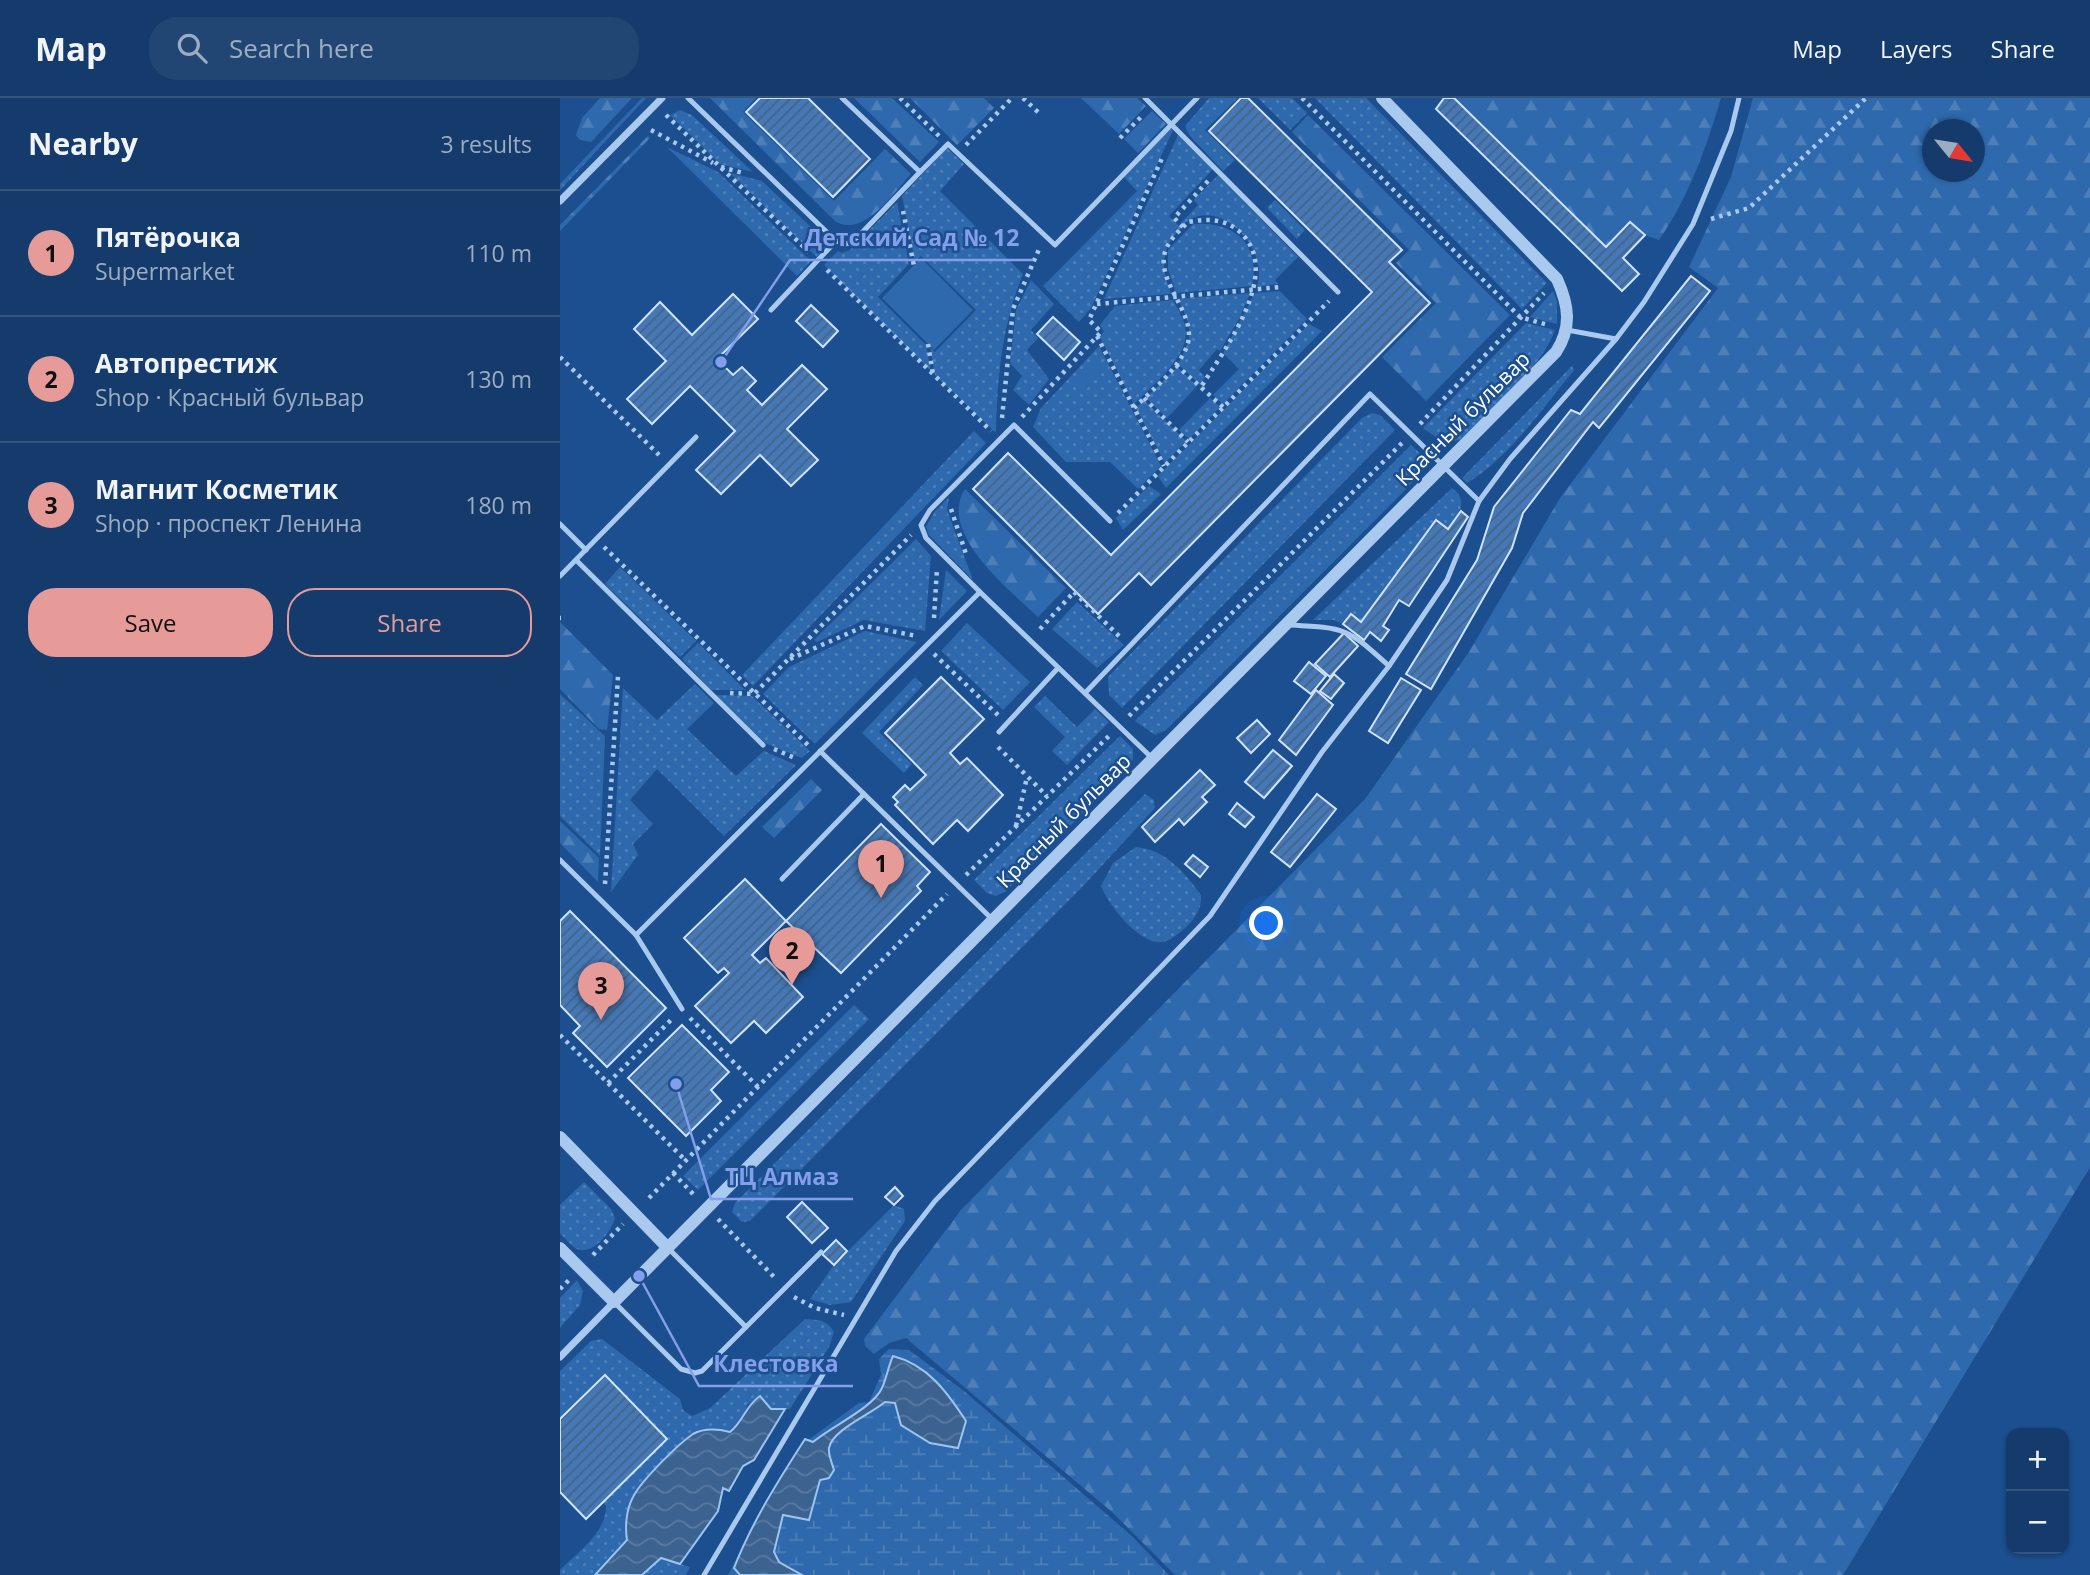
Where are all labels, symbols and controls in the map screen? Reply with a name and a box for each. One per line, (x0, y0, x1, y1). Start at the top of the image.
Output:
search box (149, 17, 639, 80)
text: Map (35, 26, 107, 71)
icon: search (173, 29, 211, 67)
text: Search here (229, 30, 374, 66)
text: Map (1792, 32, 1842, 65)
text: Layers (1880, 32, 1953, 65)
text: Share (1991, 32, 2055, 65)
north arrow (1922, 119, 1985, 182)
text: Nearby (28, 123, 138, 164)
text: 3 results (441, 128, 532, 160)
callout: Детский Сад № 12 (790, 216, 1033, 260)
text: Пятёрочка (95, 219, 241, 255)
text: Детский Сад № 12 (805, 221, 1019, 253)
text: 1 (44, 237, 58, 269)
text: 110 m (465, 237, 532, 269)
text: Supermarket (95, 255, 235, 287)
text: Автопрестиж (95, 345, 278, 381)
street label: Красный бульвар (1389, 345, 1536, 492)
text: 2 (44, 363, 58, 395)
text: 130 m (465, 363, 532, 395)
text: Shop · Красный бульвар (95, 381, 364, 413)
text: Магнит Косметик (95, 471, 338, 507)
text: 3 (44, 489, 58, 521)
text: 180 m (465, 489, 532, 521)
text: Shop · проспект Ленина (95, 507, 362, 539)
button: Save (28, 588, 273, 657)
button: Share (287, 588, 532, 657)
street label: Красный бульвар (990, 747, 1137, 894)
pin: 1 (858, 840, 904, 898)
your location (1249, 906, 1283, 940)
pin: 2 (769, 927, 815, 985)
pin: 3 (578, 962, 624, 1020)
callout: ТЦ Алмаз (711, 1155, 853, 1199)
text: ТЦ Алмаз (725, 1160, 839, 1192)
callout: Клестовка (699, 1342, 853, 1386)
text: Клестовка (713, 1347, 839, 1379)
map controls (2006, 1428, 2069, 1554)
button: + (2006, 1428, 2069, 1491)
button: − (2006, 1491, 2069, 1554)

